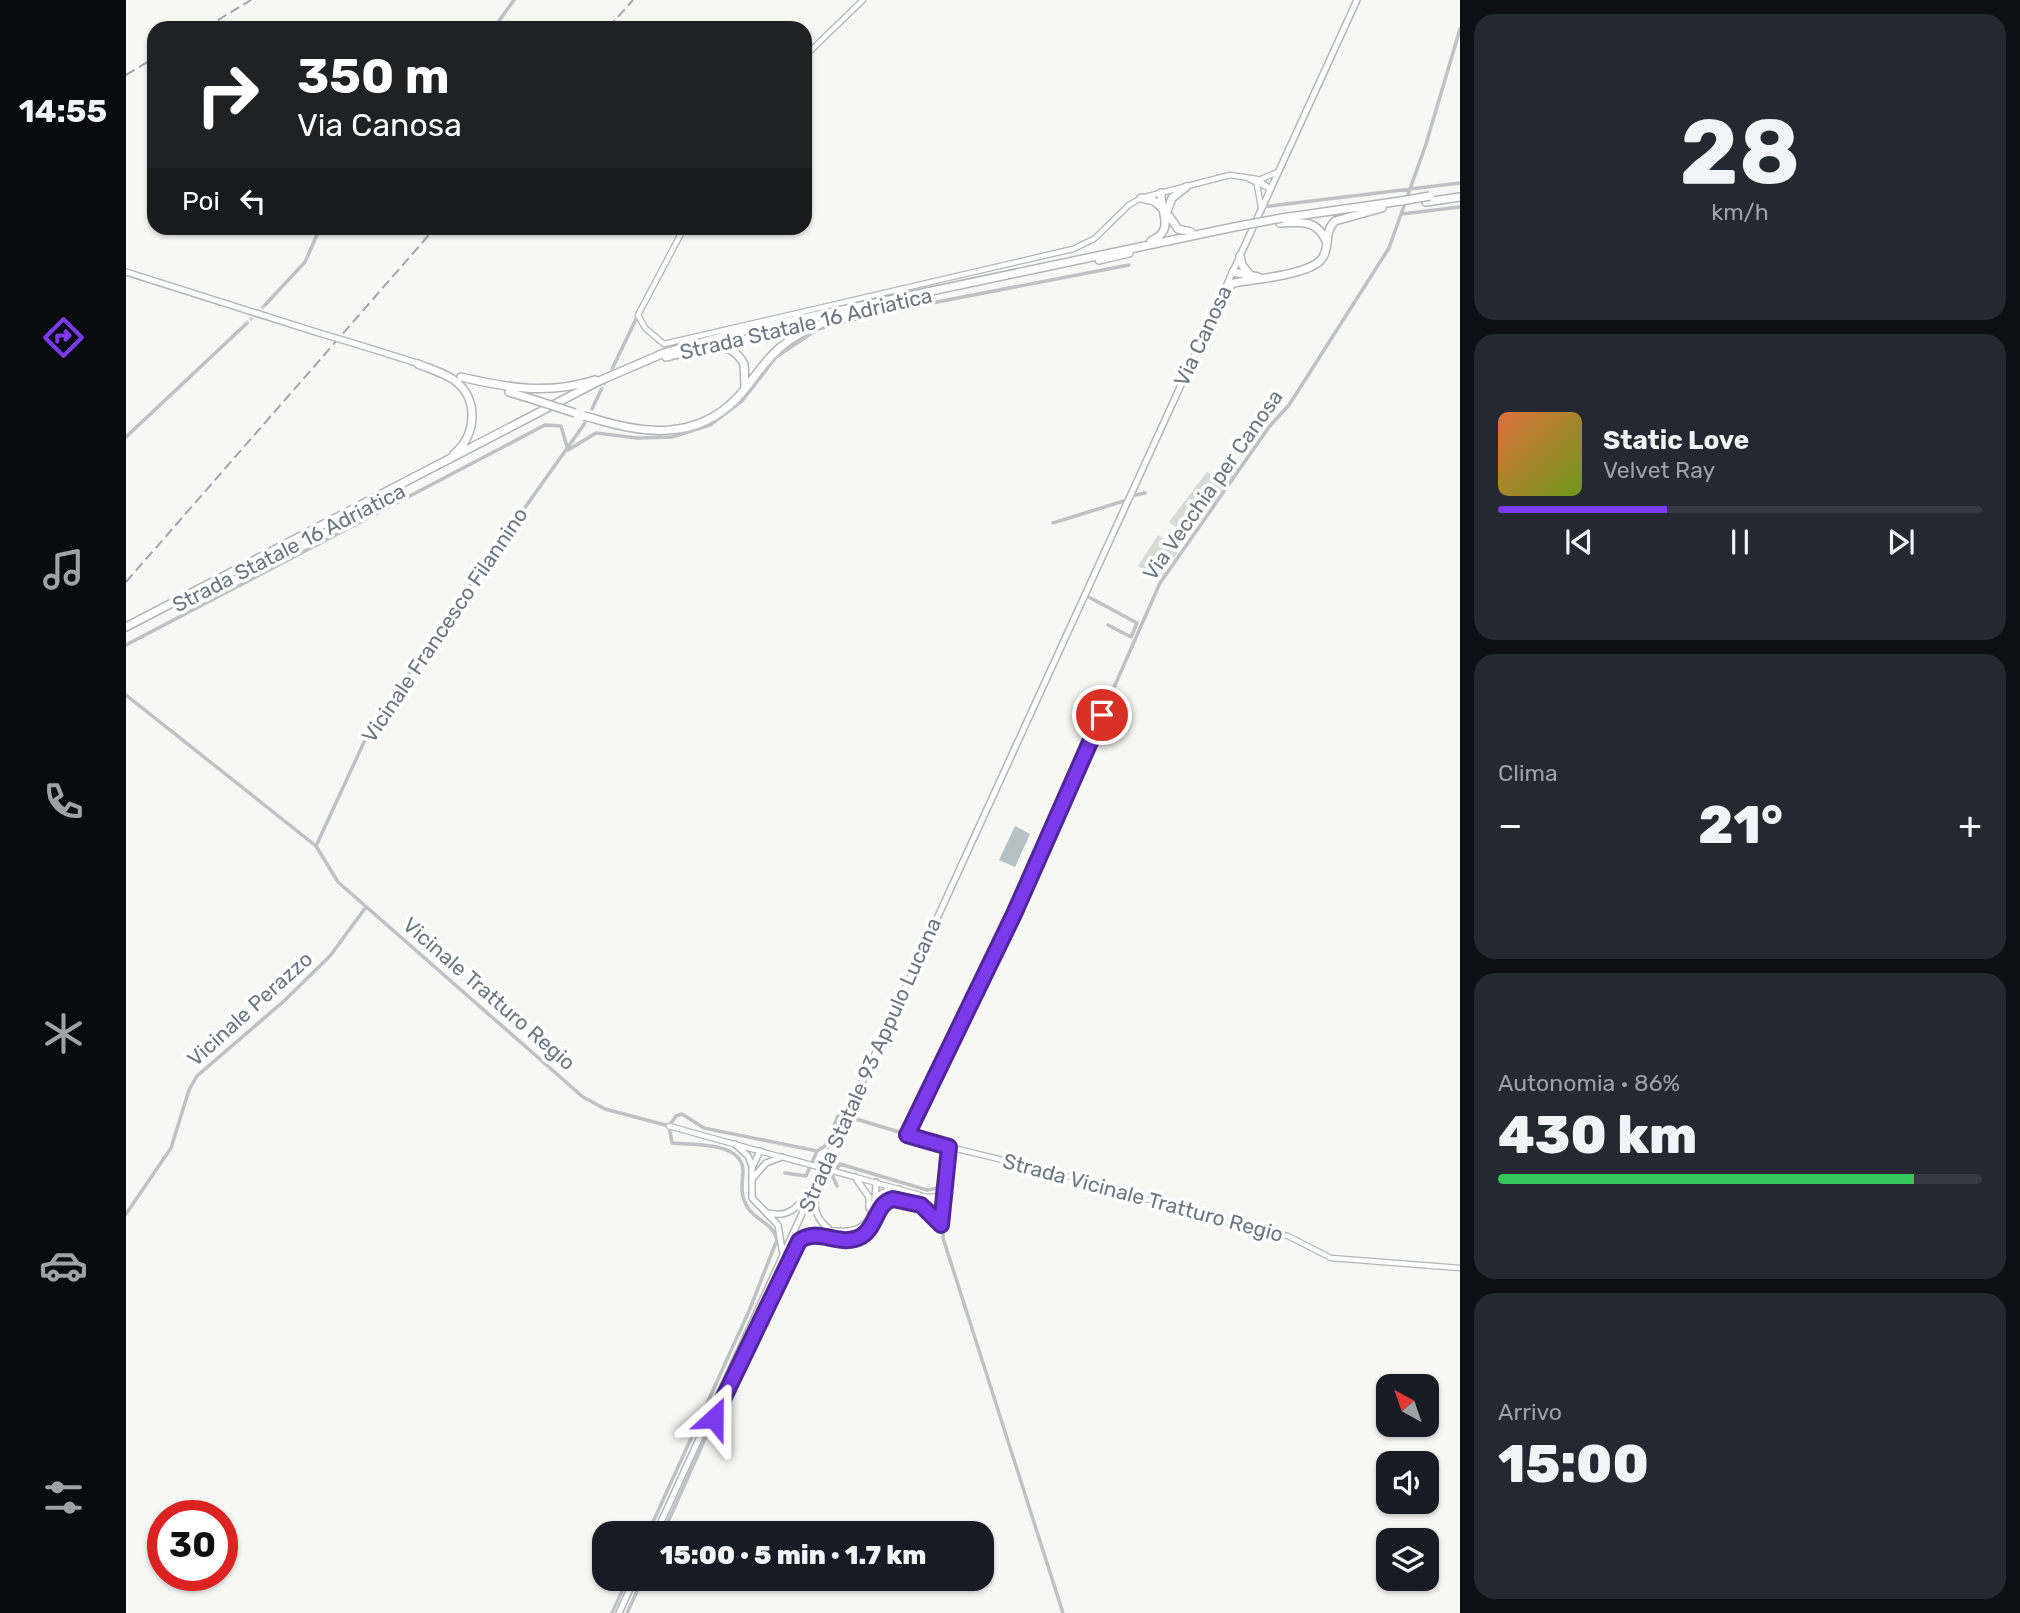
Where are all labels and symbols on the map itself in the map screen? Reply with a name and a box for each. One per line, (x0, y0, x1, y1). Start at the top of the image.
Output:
street label: Via Canosa (1168, 281, 1237, 390)
street label: Strada Statale 16 Adriatica (677, 282, 934, 365)
street label: Via Vecchia per Canosa (1137, 385, 1288, 585)
street label: Strada Statale 16 Adriatica (168, 478, 409, 617)
street label: Vicinale Francesco Filannino (356, 502, 533, 747)
pin (1072, 685, 1132, 745)
street label: Vicinale Tratturo Regio (398, 912, 581, 1075)
street label: Strada Statale 93 Appulo Lucana (793, 914, 946, 1216)
street label: Vicinale Perazzo (182, 946, 317, 1071)
street label: Strada Vicinale Tratturo Regio (1000, 1148, 1286, 1247)
north arrow (1376, 1374, 1438, 1437)
position arrow (677, 1381, 751, 1455)
speed limit sign: 30 (147, 1500, 238, 1591)

